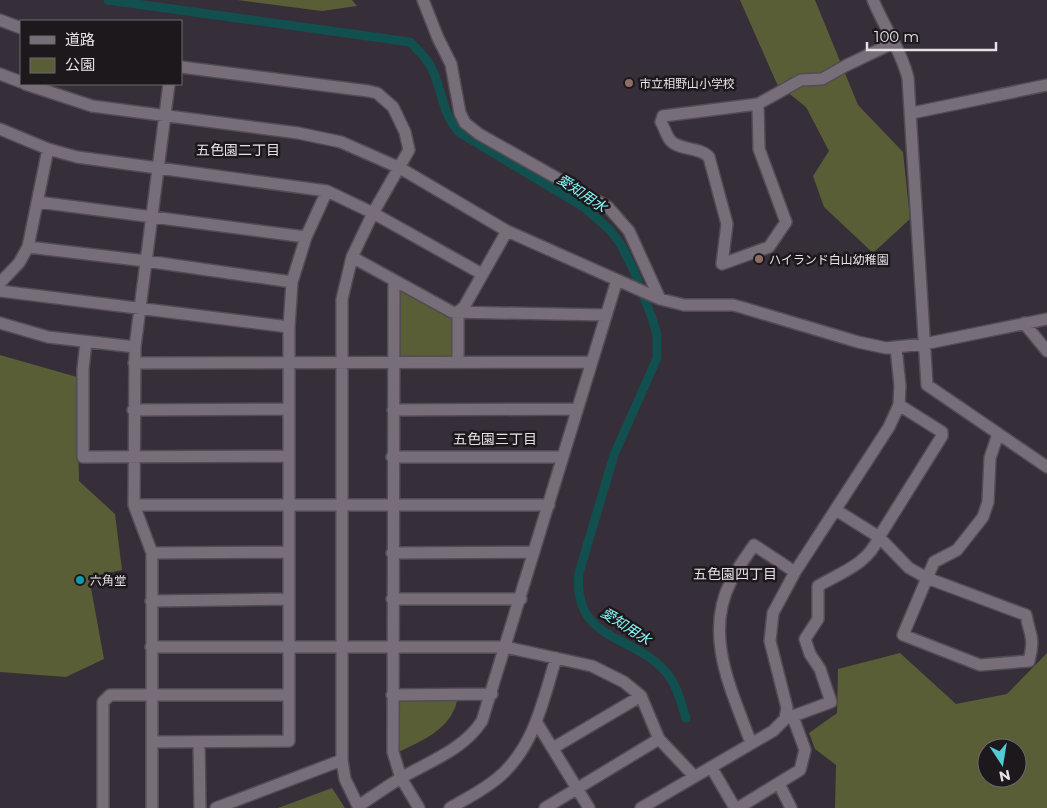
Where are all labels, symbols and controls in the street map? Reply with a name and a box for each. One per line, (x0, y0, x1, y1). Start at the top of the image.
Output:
legend (20, 20, 182, 85)
scale bar (867, 20, 996, 52)
text: 100 m (874, 27, 919, 46)
text: 道路 (65, 30, 95, 49)
text: 公園 (65, 55, 95, 74)
place label: 市立相野山小学校 (639, 76, 735, 91)
marker: 市立相野山小学校 (623, 77, 635, 89)
district label: 五色園二丁目 (196, 141, 280, 159)
water label: 愛知用水 (554, 170, 612, 217)
place label: ハイランド白山幼稚園 (769, 252, 889, 267)
marker: ハイランド白山幼稚園 (753, 253, 765, 265)
district label: 五色園三丁目 (453, 430, 537, 448)
district label: 五色園四丁目 (693, 565, 777, 583)
place label: 六角堂 (90, 573, 126, 588)
marker: 六角堂 (74, 574, 86, 586)
water label: 愛知用水 (598, 603, 656, 650)
north arrow (977, 738, 1027, 788)
text: N (997, 766, 1012, 786)

